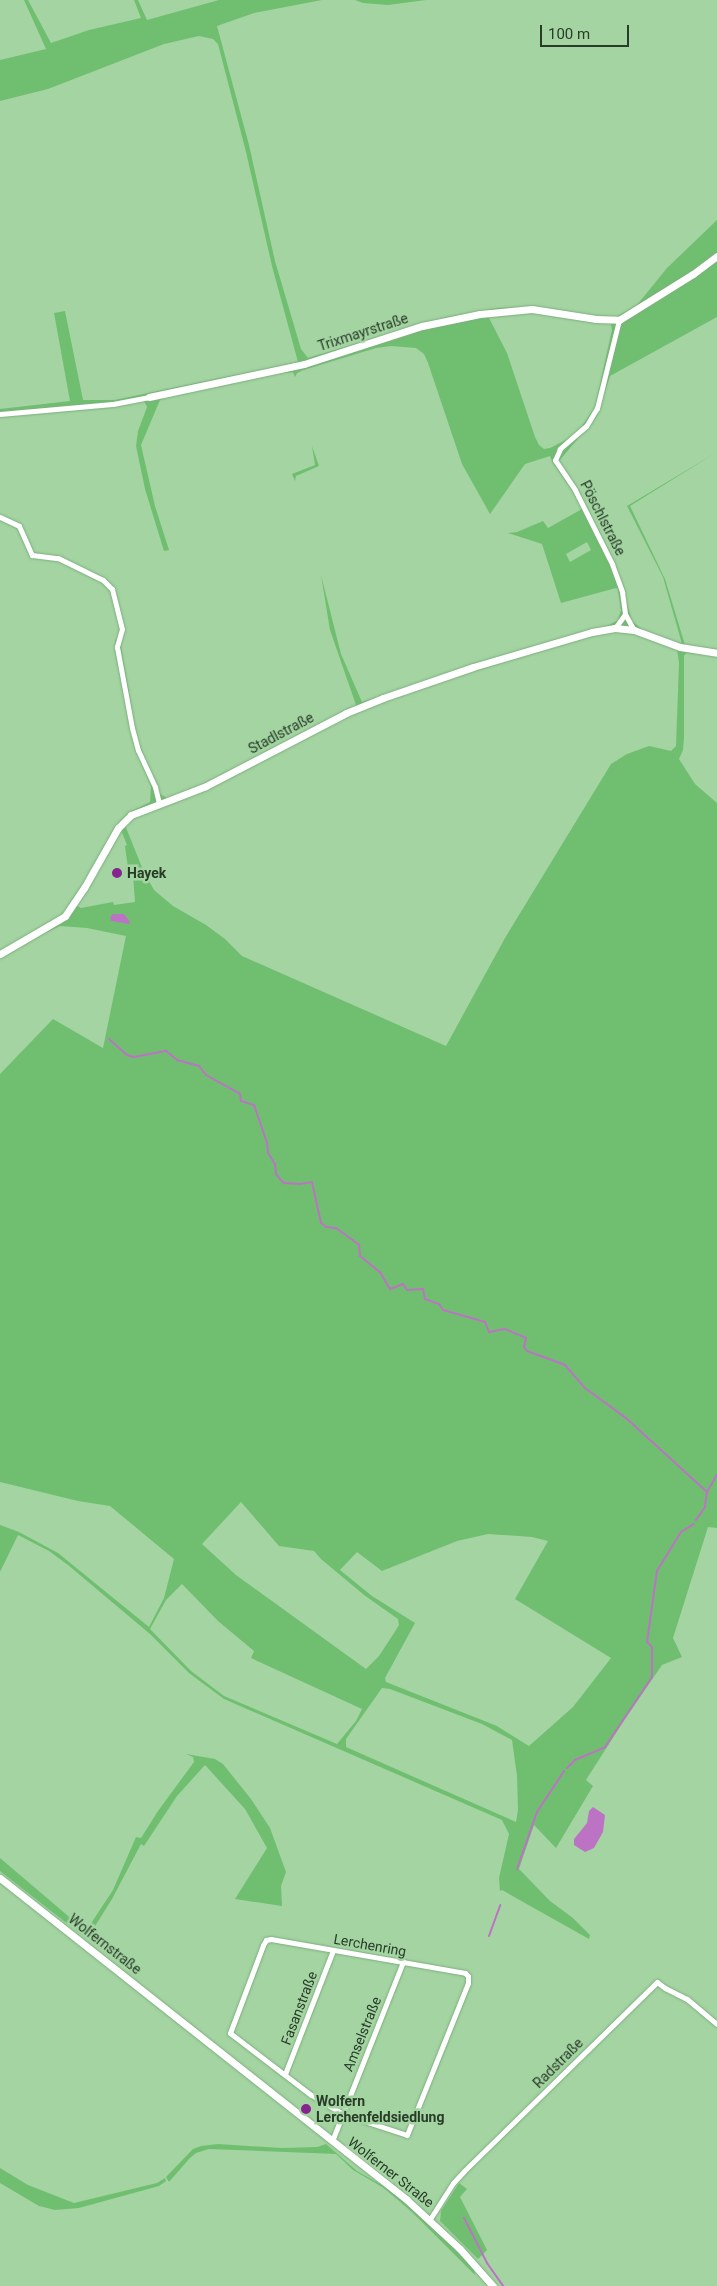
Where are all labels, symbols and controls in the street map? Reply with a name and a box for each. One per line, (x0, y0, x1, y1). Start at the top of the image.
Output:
scale bar (542, 15, 631, 47)
text: 100 m (548, 25, 590, 43)
street label: Trixmayrstraße (316, 310, 410, 354)
street label: Pöschlstraße (577, 478, 629, 558)
street label: Stadlstraße (246, 709, 316, 757)
place label: Hayek (127, 865, 166, 881)
marker: Hayek (111, 867, 123, 879)
street label: Wolfernstraße (65, 1910, 145, 1978)
street label: Lerchenring (332, 1930, 408, 1960)
street label: Fasanstraße (277, 1969, 321, 2047)
street label: Amselstraße (339, 1994, 385, 2074)
street label: Radstraße (530, 2035, 586, 2091)
place label: Wolfern Lerchenfeldsiedlung (316, 2093, 444, 2126)
marker: Wolfern Lerchenfeldsiedlung (300, 2103, 312, 2115)
street label: Wolferner Straße (345, 2133, 437, 2211)

